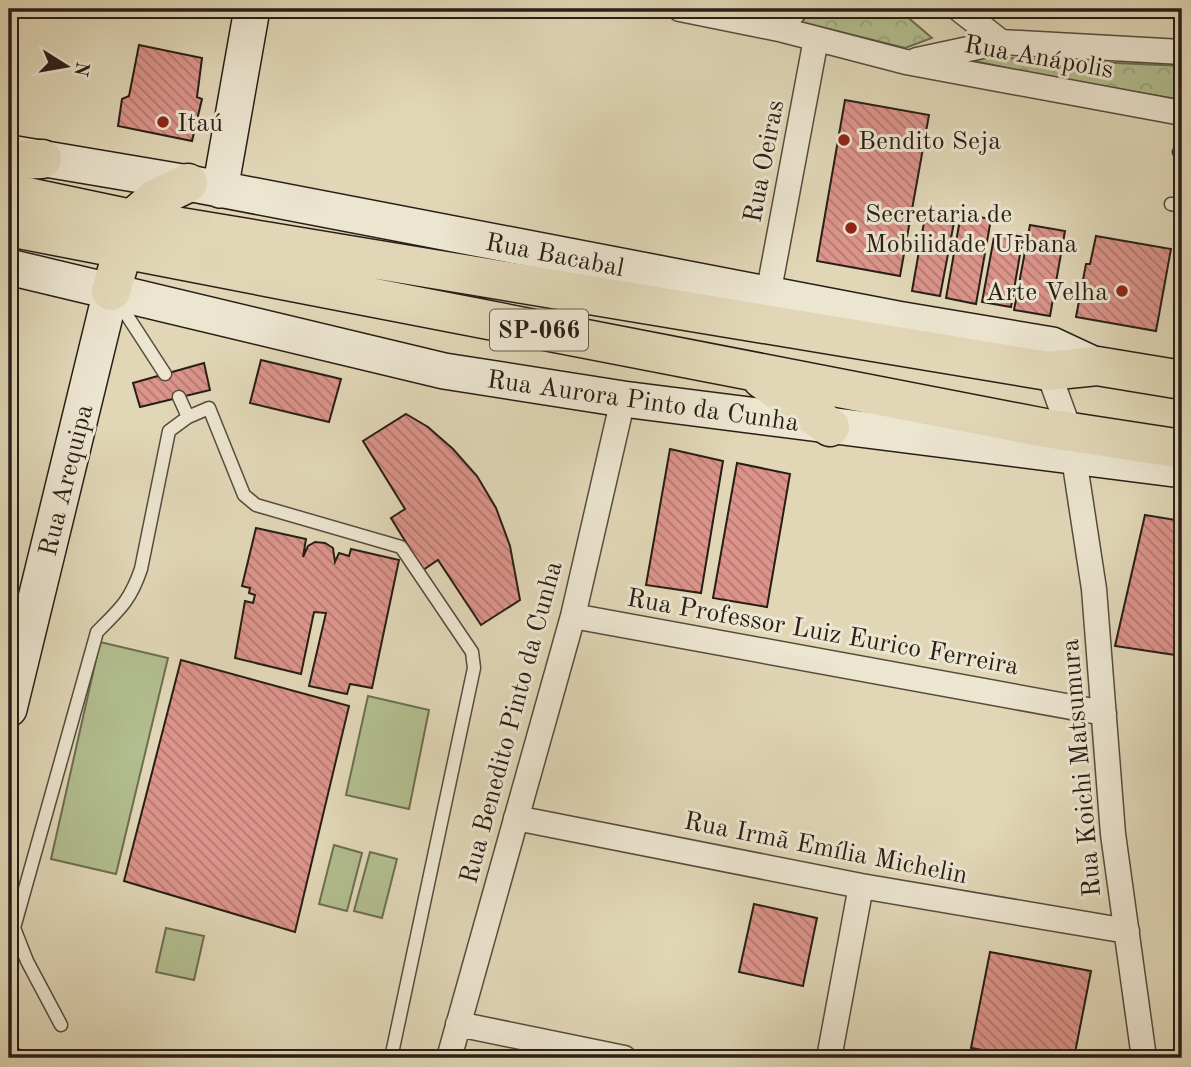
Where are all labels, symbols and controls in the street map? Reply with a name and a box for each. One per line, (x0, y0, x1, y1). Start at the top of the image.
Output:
north arrow (32, 32, 102, 102)
street label: Rua Anápolis (962, 32, 1115, 84)
text: N (69, 60, 91, 78)
street label: Rua Oeiras (740, 98, 790, 225)
place label: Itaú (177, 111, 223, 137)
marker: Itaú (155, 114, 171, 130)
place label: Bendito Seja (858, 129, 1001, 155)
marker: Bendito Seja (836, 132, 852, 148)
place label: Secretaria de Mobilidade Urbana (865, 202, 1077, 258)
marker: Secretaria de Mobilidade Urbana (843, 220, 859, 236)
street label: Rua Bacabal (483, 230, 626, 282)
place label: Arte Velha (986, 280, 1108, 306)
marker: Arte Velha (1114, 283, 1130, 299)
road number: SP-066 (490, 310, 588, 351)
street label: Rua Aurora Pinto da Cunha (485, 367, 801, 437)
street label: Rua Arequipa (36, 402, 98, 559)
street label: Rua Benedito Pinto da Cunha (456, 558, 568, 886)
street label: Rua Professor Luiz Eurico Ferreira (625, 586, 1021, 680)
street label: Rua Koichi Matsumura (1058, 638, 1106, 898)
street label: Rua Irmã Emília Michelin (682, 809, 970, 889)

